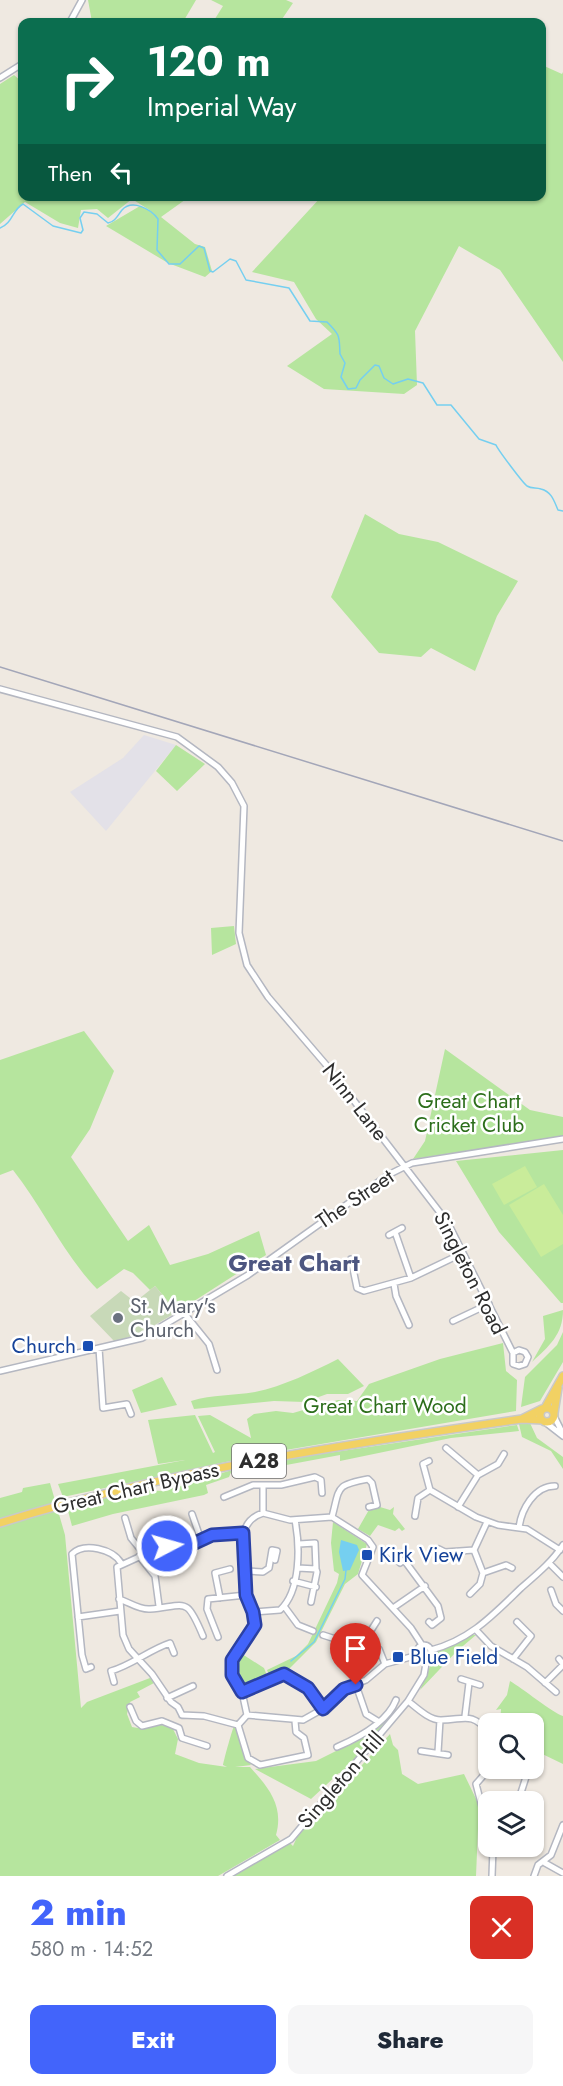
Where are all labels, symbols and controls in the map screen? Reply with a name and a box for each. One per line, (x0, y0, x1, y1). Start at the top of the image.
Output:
text: 120 m (147, 31, 271, 92)
icon: right (48, 42, 126, 120)
text: Imperial Way (147, 87, 296, 126)
icon: left (105, 156, 138, 189)
text: Then (48, 157, 93, 189)
street label: Ninn Lane (315, 1057, 395, 1147)
park label: Great Chart Cricket Club (414, 1086, 524, 1140)
street label: The Street (310, 1162, 400, 1236)
street label: Singleton Road (426, 1206, 514, 1340)
district label: Great Chart (228, 1245, 360, 1280)
place label: St. Mary's Church (130, 1291, 216, 1345)
marker: St. Mary's Church (111, 1311, 125, 1325)
place label: Church (12, 1331, 76, 1361)
marker: Church (81, 1339, 95, 1353)
park label: Great Chart Wood (303, 1391, 467, 1421)
road number: A28 (232, 1444, 286, 1478)
street label: Great Chart Bypass (50, 1454, 222, 1522)
position arrow (135, 1514, 199, 1578)
place label: Kirk View (379, 1540, 464, 1570)
marker: Kirk View (360, 1548, 374, 1562)
pin (330, 1623, 381, 1685)
icon: arrive (339, 1632, 372, 1665)
place label: Blue Field (410, 1642, 498, 1672)
marker: Blue Field (391, 1650, 405, 1664)
map controls (478, 1713, 544, 1857)
button: search (478, 1713, 544, 1779)
street label: Singleton Hill (290, 1725, 392, 1835)
button: layers (478, 1791, 544, 1857)
text: 2 min (30, 1886, 127, 1938)
button: close (470, 1896, 533, 1959)
text: 580 m · 14:52 (30, 1935, 153, 1964)
button: Exit (30, 2005, 276, 2074)
button: Share (288, 2005, 533, 2074)

